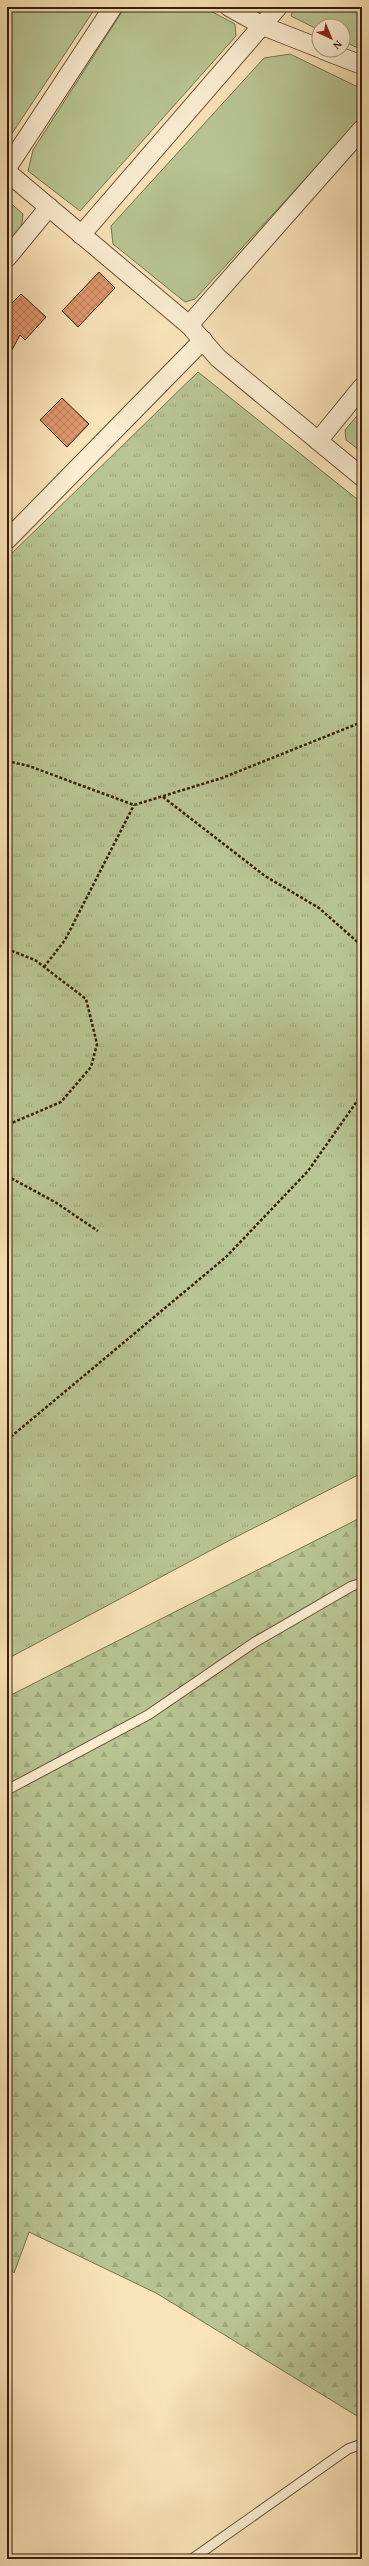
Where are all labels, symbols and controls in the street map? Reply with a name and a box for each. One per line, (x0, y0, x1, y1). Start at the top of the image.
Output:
north arrow (311, 18, 351, 58)
text: N (329, 37, 346, 54)

